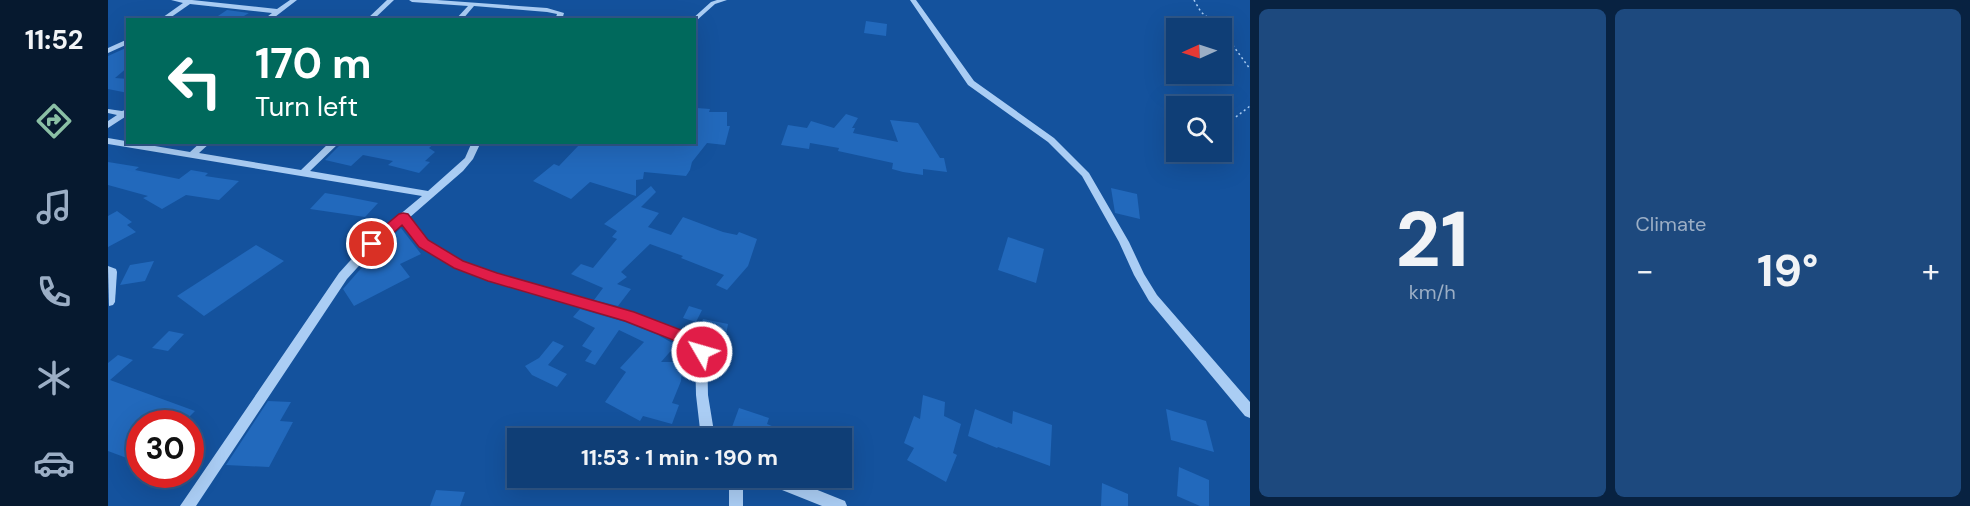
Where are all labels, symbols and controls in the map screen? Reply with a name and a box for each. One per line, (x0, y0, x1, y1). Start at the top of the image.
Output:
north arrow (1166, 18, 1232, 84)
map controls (1166, 18, 1232, 162)
text: 11:52 (25, 22, 83, 57)
text: 170 m (255, 36, 372, 91)
icon: left (156, 42, 234, 120)
text: Turn left (255, 89, 358, 124)
button: search (1166, 96, 1232, 162)
icon: directions (33, 100, 75, 142)
icon: music (33, 186, 75, 228)
text: 21 (1396, 189, 1469, 290)
text: Climate (1636, 211, 1706, 237)
pin (346, 218, 397, 269)
icon: arrive (355, 227, 388, 260)
text: 19° (1757, 241, 1818, 300)
text: − (1636, 249, 1654, 292)
text: + (1922, 249, 1940, 292)
icon: phone (33, 271, 75, 313)
text: km/h (1409, 279, 1456, 305)
position arrow (670, 320, 734, 384)
icon: climate (33, 357, 75, 399)
speed limit sign: 30 (126, 410, 204, 488)
icon: car (33, 442, 75, 484)
text: 11:53 · 1 min · 190 m (581, 443, 778, 472)

